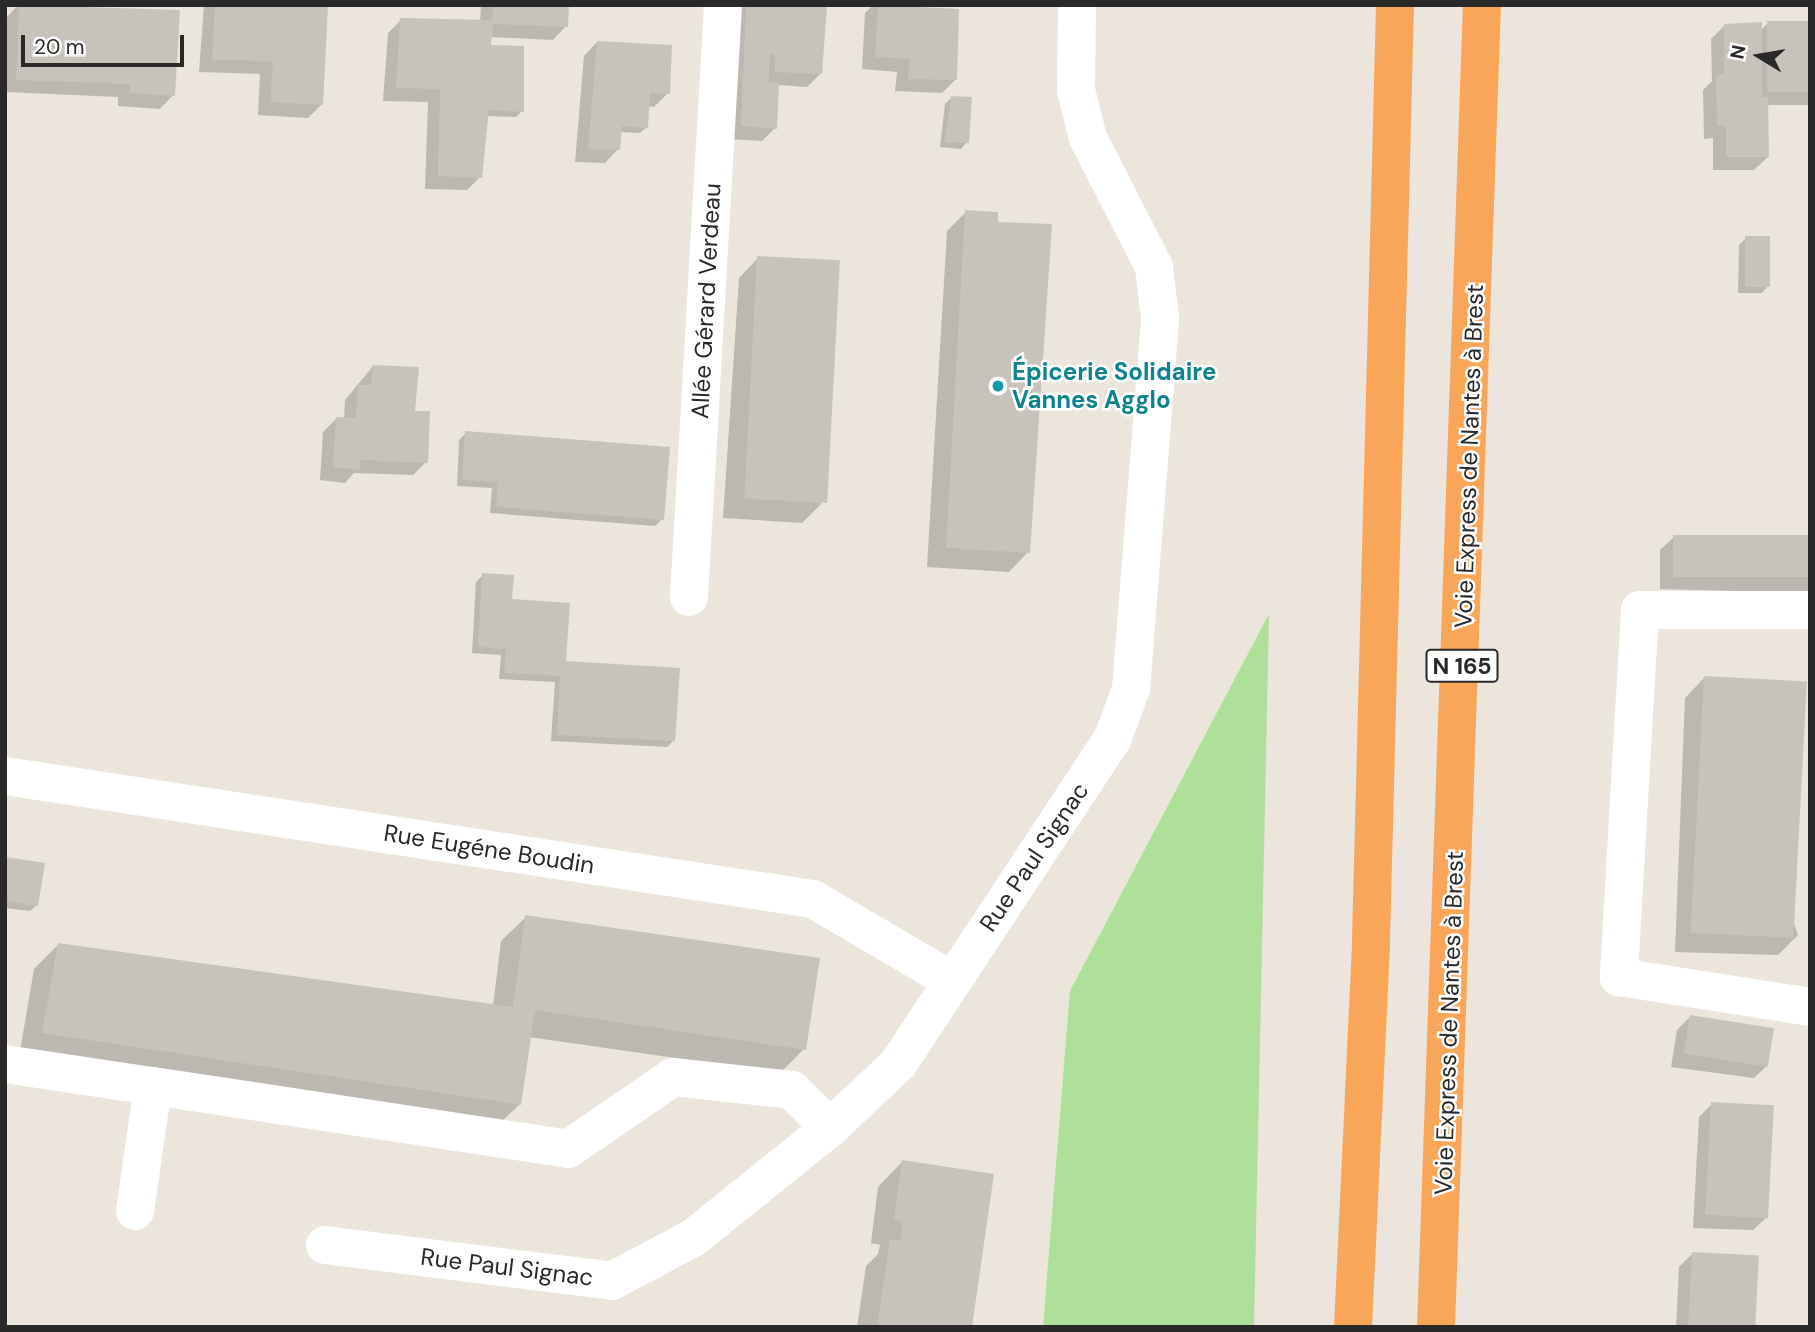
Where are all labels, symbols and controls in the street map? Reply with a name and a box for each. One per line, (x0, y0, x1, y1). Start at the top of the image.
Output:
scale bar (24, 21, 187, 65)
north arrow (1724, 21, 1794, 91)
text: 20 m (34, 33, 85, 61)
text: N (1724, 43, 1751, 61)
street label: Allée Gérard Verdeau (685, 182, 727, 420)
street label: Voie Express de Nantes à Brest (1449, 284, 1489, 628)
place label: Épicerie Solidaire Vannes Agglo (1012, 358, 1216, 414)
marker: Épicerie Solidaire Vannes Agglo (990, 378, 1006, 394)
road number: N 165 (1425, 646, 1499, 686)
street label: Rue Paul Signac (974, 777, 1094, 937)
street label: Rue Eugéne Boudin (382, 818, 596, 880)
street label: Voie Express de Nantes à Brest (1429, 851, 1469, 1195)
street label: Rue Paul Signac (419, 1242, 595, 1292)

